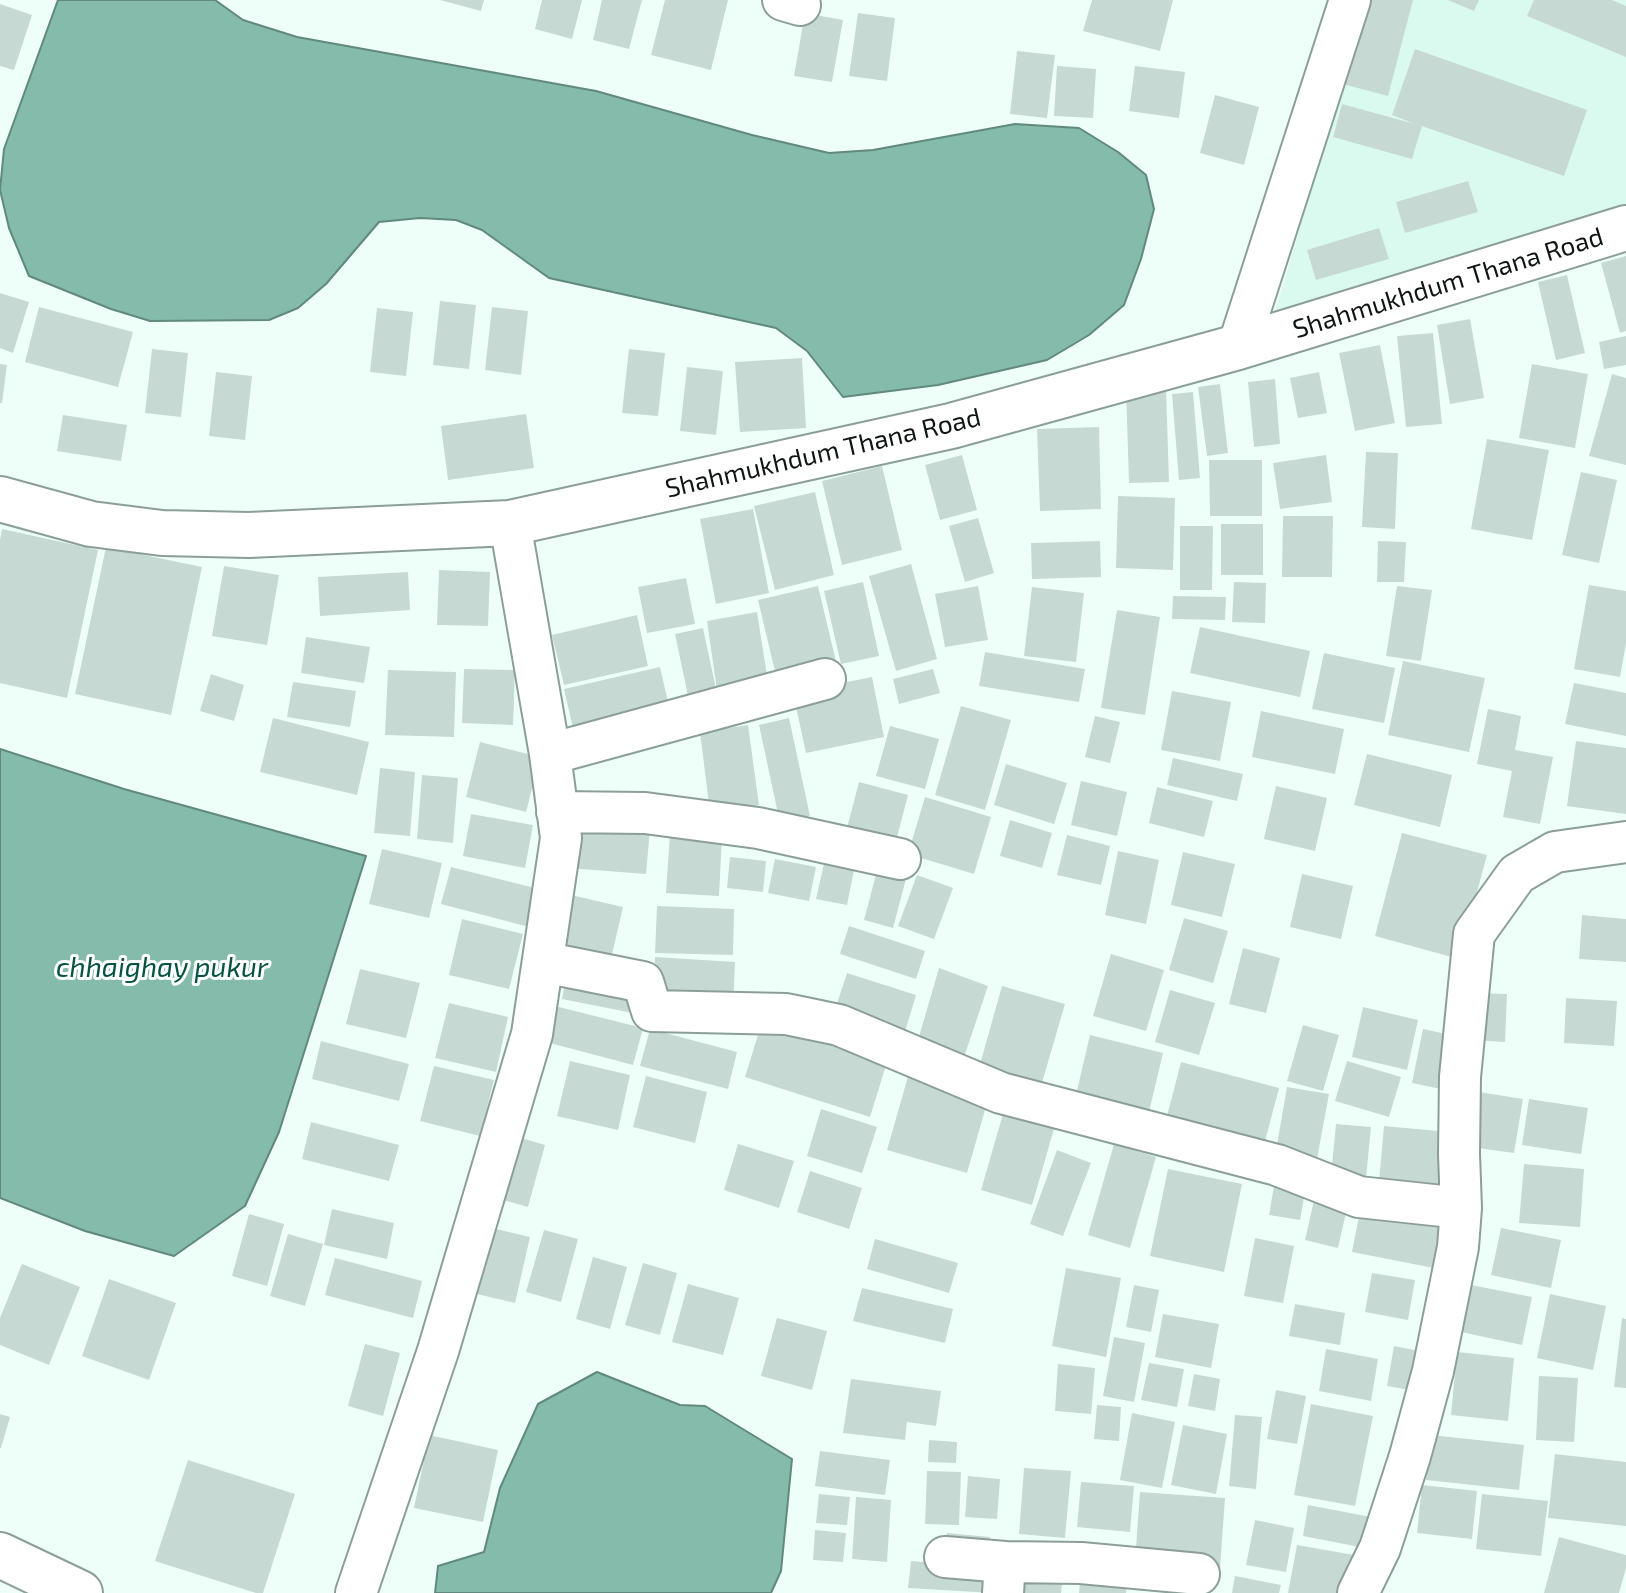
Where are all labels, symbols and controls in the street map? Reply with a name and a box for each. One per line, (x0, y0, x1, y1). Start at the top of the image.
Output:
street label: Shahmukhdum Thana Road (1289, 221, 1607, 345)
street label: Shahmukhdum Thana Road (662, 401, 984, 505)
water label: chhaighay pukur (56, 951, 268, 985)

